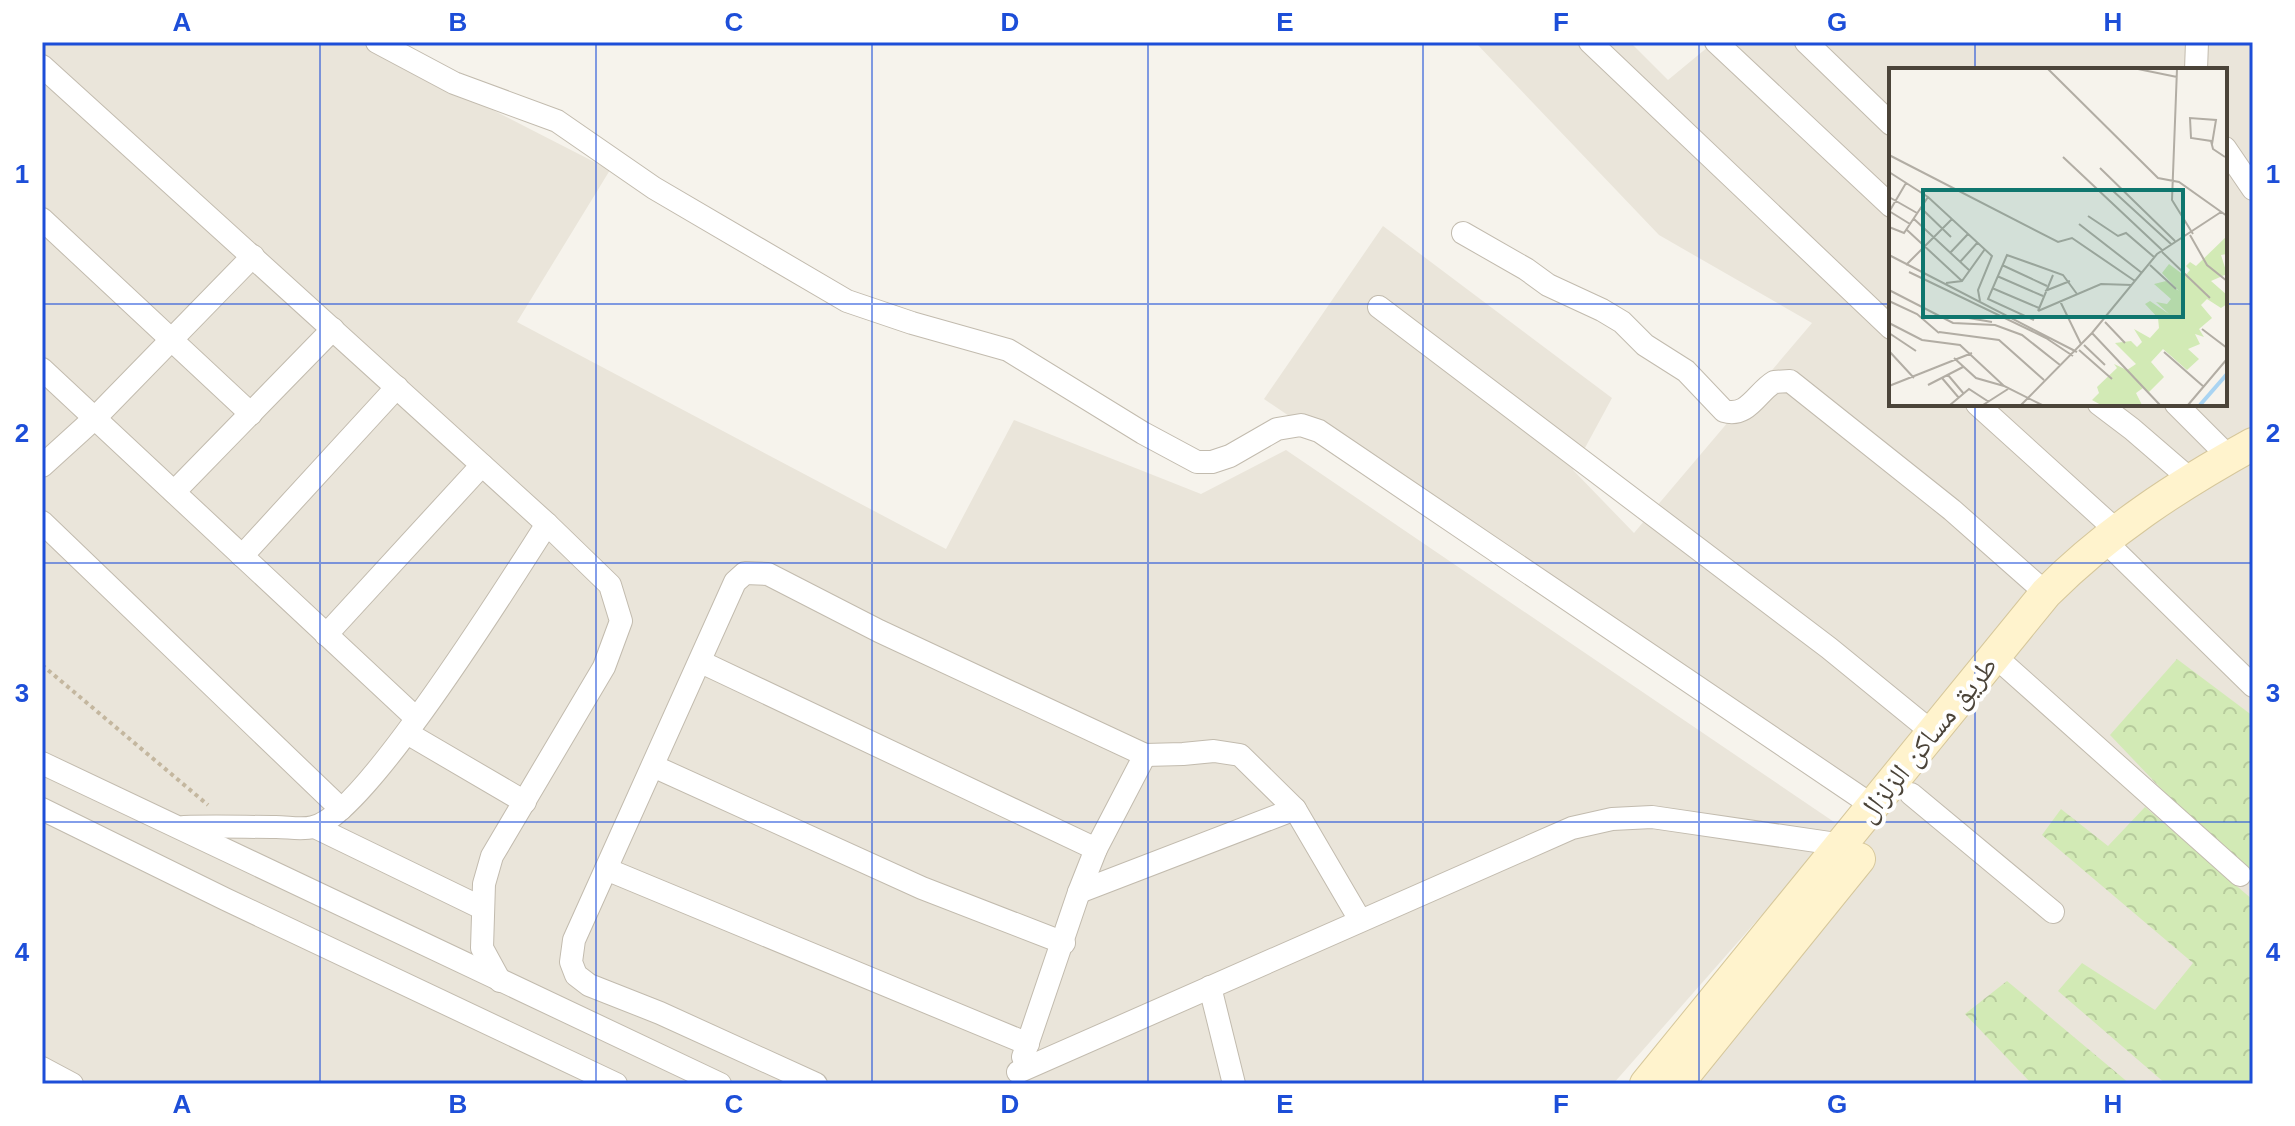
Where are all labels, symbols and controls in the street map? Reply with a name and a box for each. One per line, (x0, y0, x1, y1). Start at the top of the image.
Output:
text: A (173, 7, 192, 37)
text: B (449, 7, 467, 37)
text: C (725, 7, 744, 37)
text: D (1001, 7, 1019, 37)
text: E (1276, 7, 1294, 37)
text: F (1553, 7, 1569, 37)
text: G (1827, 7, 1847, 37)
text: H (2104, 7, 2122, 37)
inset map (1889, 68, 2227, 406)
text: 1 (15, 159, 29, 189)
text: 1 (2266, 159, 2280, 189)
text: 2 (15, 418, 29, 448)
text: 2 (2266, 418, 2280, 448)
street label: طريق مساكن الزلزال (1851, 650, 2005, 829)
text: 3 (15, 678, 29, 708)
text: 3 (2266, 678, 2280, 708)
text: 4 (15, 937, 30, 967)
text: 4 (2266, 937, 2281, 967)
text: A (173, 1089, 192, 1119)
text: B (449, 1089, 467, 1119)
text: C (725, 1089, 744, 1119)
text: D (1001, 1089, 1019, 1119)
text: E (1276, 1089, 1294, 1119)
text: F (1553, 1089, 1569, 1119)
text: G (1827, 1089, 1847, 1119)
text: H (2104, 1089, 2122, 1119)

